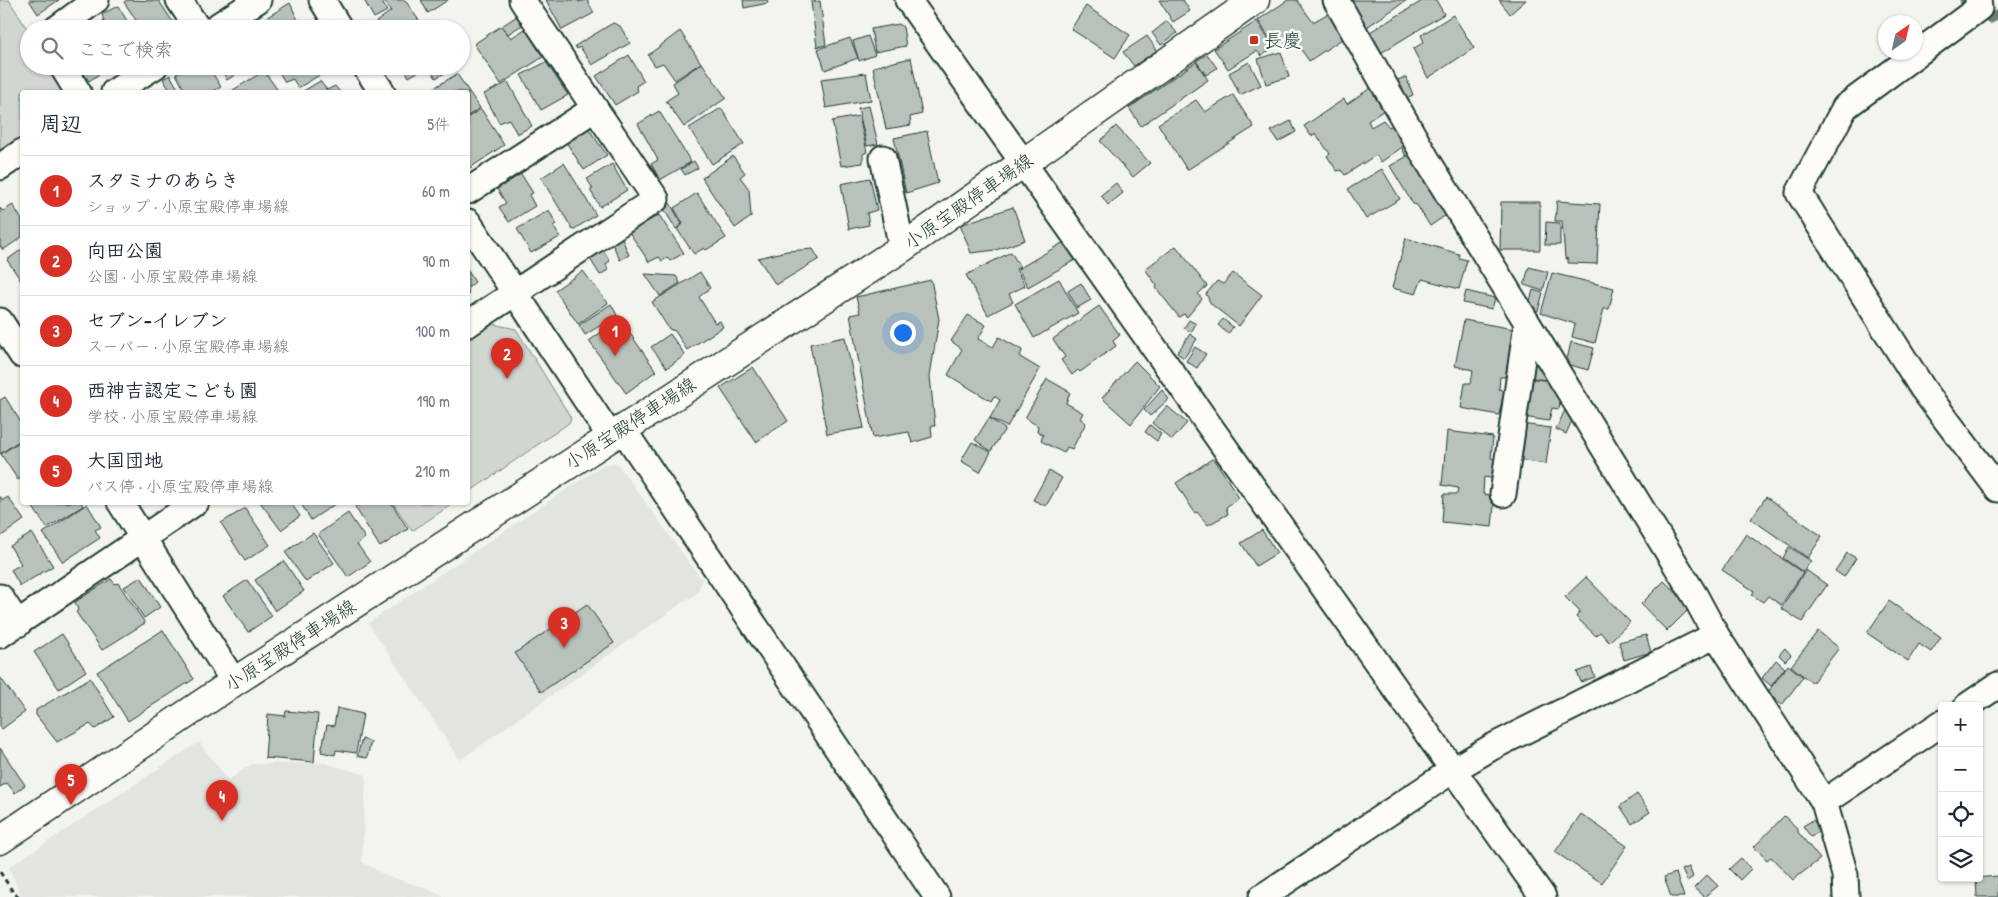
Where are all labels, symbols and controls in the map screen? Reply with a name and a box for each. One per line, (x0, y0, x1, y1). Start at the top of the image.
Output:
north arrow (1878, 15, 1923, 60)
search box (20, 20, 470, 75)
place label: 長慶 (1264, 27, 1302, 53)
icon: search (38, 34, 66, 62)
marker: 長慶 (1248, 34, 1260, 46)
text: ここで検索 (78, 36, 173, 62)
text: 周辺 (40, 109, 82, 138)
text: 5件 (427, 113, 450, 135)
street label: 小原宝殿停車場線 (898, 147, 1038, 255)
text: スタミナのあらき (87, 167, 239, 193)
text: 1 (53, 180, 59, 202)
text: 60 m (422, 180, 450, 202)
text: ショップ · 小原宝殿停車場線 (87, 195, 289, 217)
text: 向田公園 (87, 237, 163, 263)
text: 2 (52, 250, 60, 272)
text: 90 m (422, 250, 450, 272)
text: 公園 · 小原宝殿停車場線 (87, 265, 258, 287)
text: セブン-イレブン (87, 307, 228, 333)
pin: 1 (599, 315, 631, 356)
text: 3 (52, 320, 60, 342)
text: 100 m (415, 320, 450, 342)
your location (890, 320, 916, 346)
text: スーパー · 小原宝殿停車場線 (87, 335, 289, 357)
pin: 2 (491, 338, 523, 379)
street label: 小原宝殿停車場線 (559, 371, 701, 475)
text: 西神吉認定こども園 (87, 377, 258, 403)
text: 4 (53, 390, 59, 412)
text: 190 m (417, 390, 450, 412)
text: 学校 · 小原宝殿停車場線 (87, 405, 258, 427)
text: 大国団地 (87, 447, 163, 473)
text: 5 (53, 460, 59, 482)
text: 210 m (415, 460, 450, 482)
text: バス停 · 小原宝殿停車場線 (87, 475, 274, 497)
street label: 小原宝殿停車場線 (219, 593, 361, 697)
pin: 3 (548, 607, 580, 648)
map controls (1938, 702, 1983, 882)
button: + (1938, 702, 1983, 747)
button: − (1938, 747, 1983, 792)
pin: 5 (55, 764, 87, 805)
pin: 4 (206, 780, 238, 821)
button: locate (1938, 792, 1983, 837)
button: layers (1938, 837, 1983, 882)

